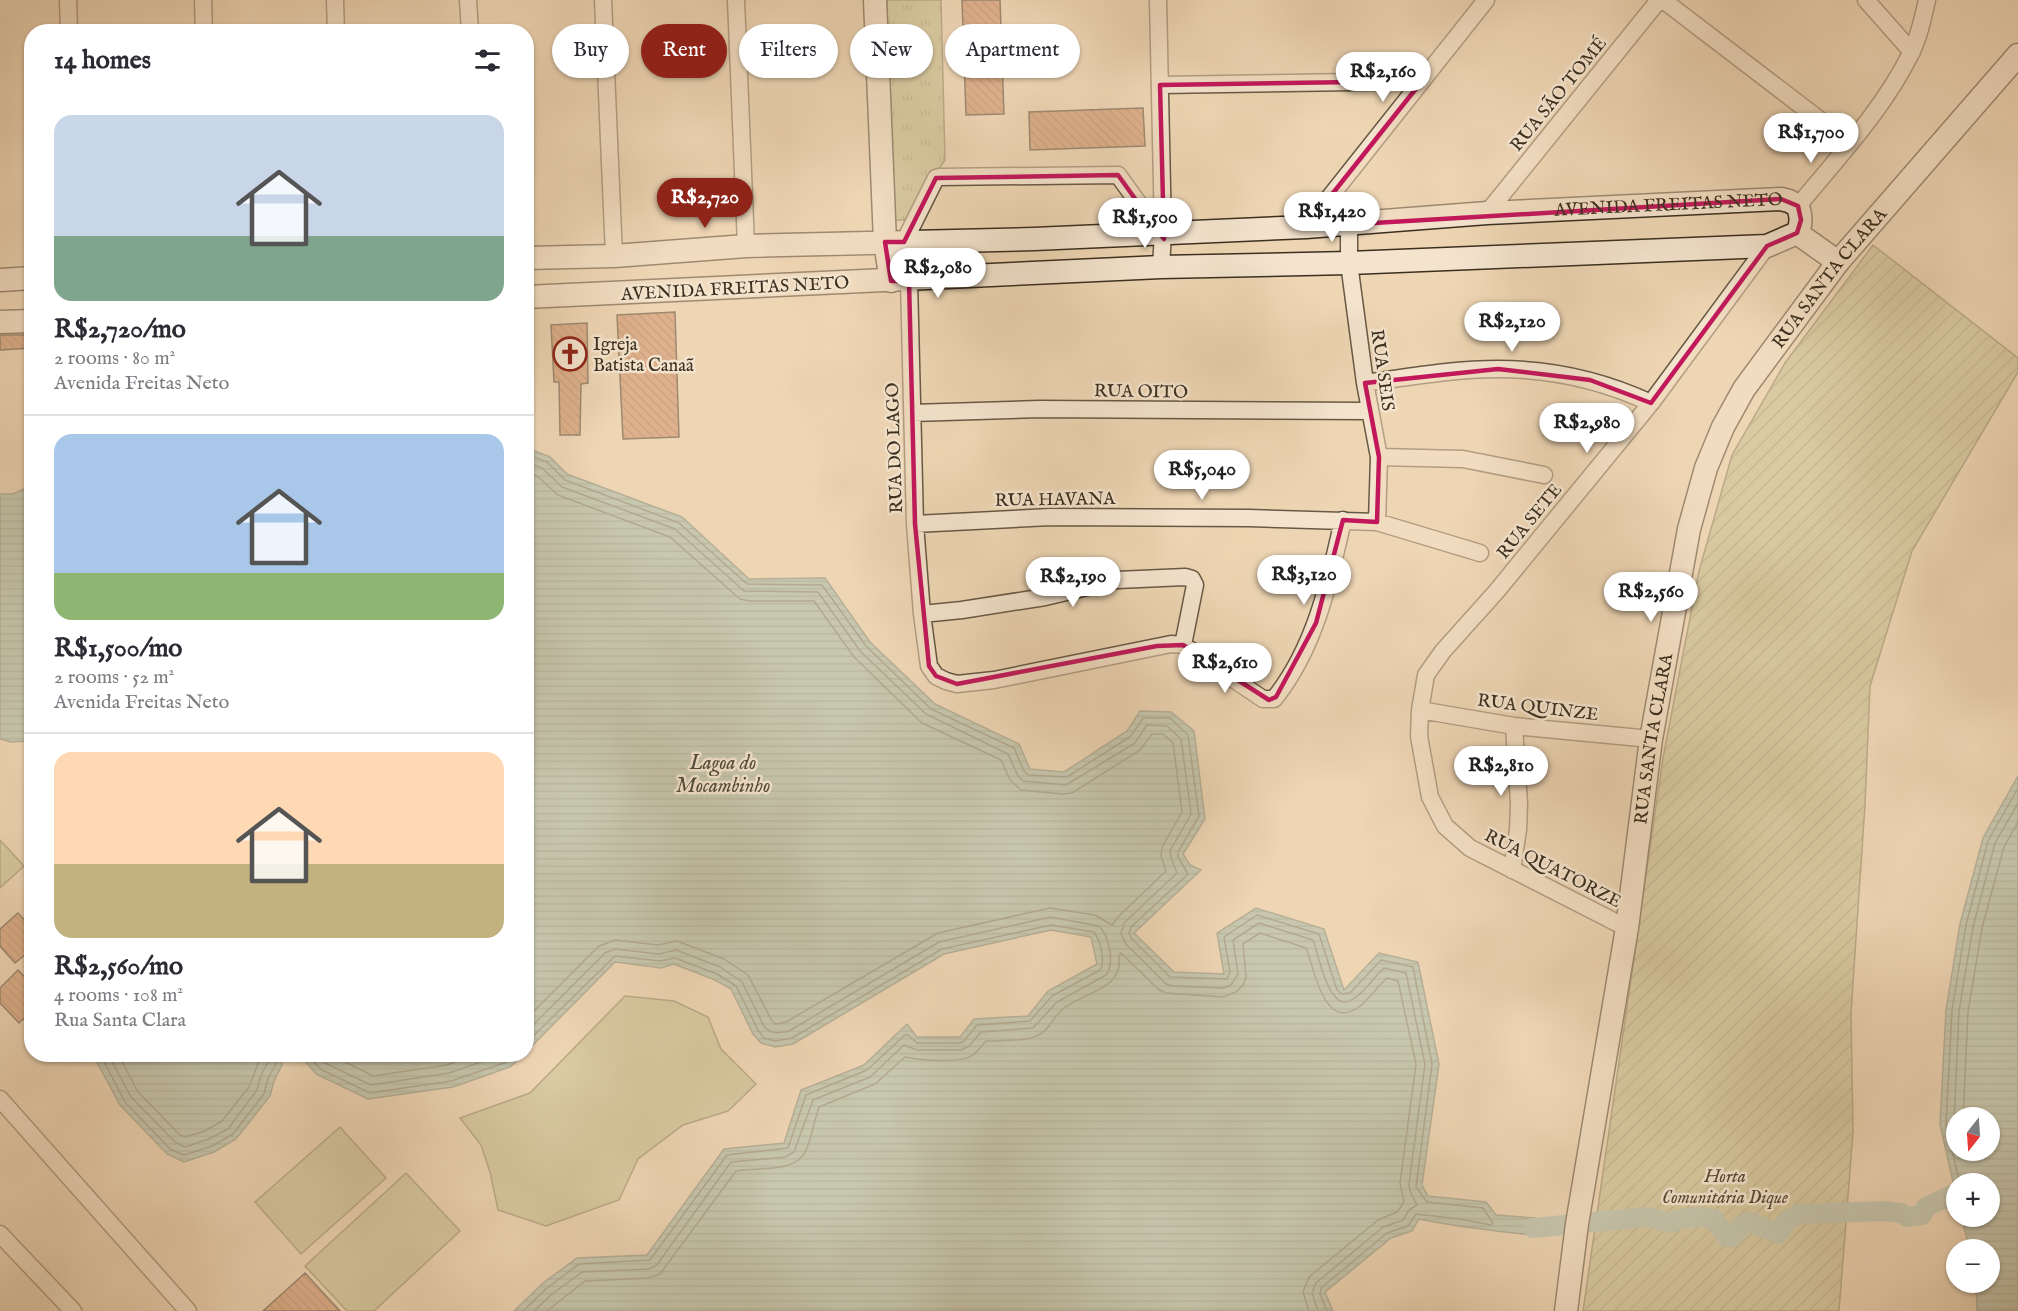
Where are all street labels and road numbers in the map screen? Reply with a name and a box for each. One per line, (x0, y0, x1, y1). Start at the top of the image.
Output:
street label: RUA SÃO TOMÉ (1504, 32, 1612, 157)
street label: AVENIDA FREITAS NETO (1553, 189, 1783, 223)
street label: RUA SANTA CLARA (1768, 203, 1893, 354)
street label: AVENIDA FREITAS NETO (619, 272, 850, 307)
street label: RUA SEIS (1364, 328, 1399, 413)
street label: RUA OITO (1094, 380, 1188, 405)
street label: RUA DO LAGO (882, 382, 909, 514)
street label: RUA SETE (1493, 479, 1568, 564)
street label: RUA HAVANA (994, 488, 1116, 513)
street label: RUA SANTA CLARA (1630, 651, 1679, 826)
street label: RUA QUINZE (1476, 690, 1600, 727)
street label: RUA QUATORZE (1480, 825, 1625, 914)

